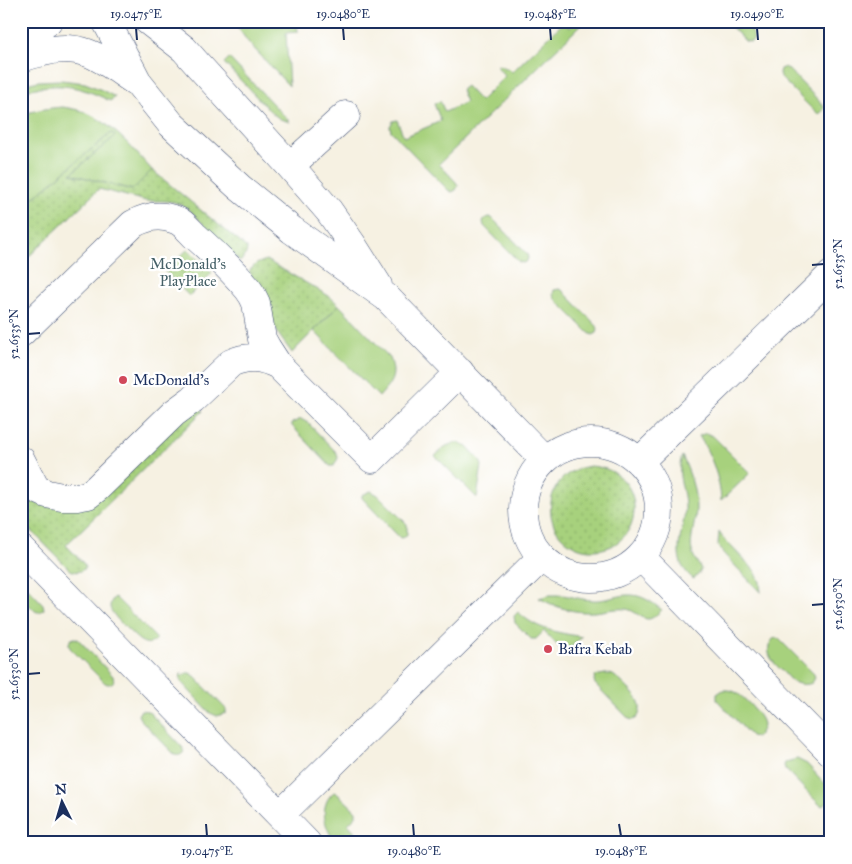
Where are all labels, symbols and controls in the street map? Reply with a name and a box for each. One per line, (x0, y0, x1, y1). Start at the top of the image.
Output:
text: 19.0475°E (110, 7, 162, 21)
text: 19.0480°E (316, 7, 370, 21)
text: 19.0485°E (524, 7, 576, 21)
text: 19.0490°E (730, 7, 784, 21)
text: 52.6535°N (831, 239, 845, 289)
park label: McDonald's PlayPlace (150, 255, 226, 290)
text: 52.6535°N (7, 309, 21, 359)
place label: McDonald's (133, 371, 209, 389)
marker: McDonald's (117, 374, 129, 386)
text: 52.6530°N (831, 578, 845, 630)
place label: Bafra Kebab (558, 640, 632, 658)
marker: Bafra Kebab (542, 643, 554, 655)
text: 52.6530°N (7, 648, 21, 700)
north arrow (38, 776, 88, 826)
text: N (54, 781, 68, 799)
text: 19.0475°E (181, 844, 233, 858)
text: 19.0480°E (387, 844, 441, 858)
text: 19.0485°E (595, 844, 647, 858)

